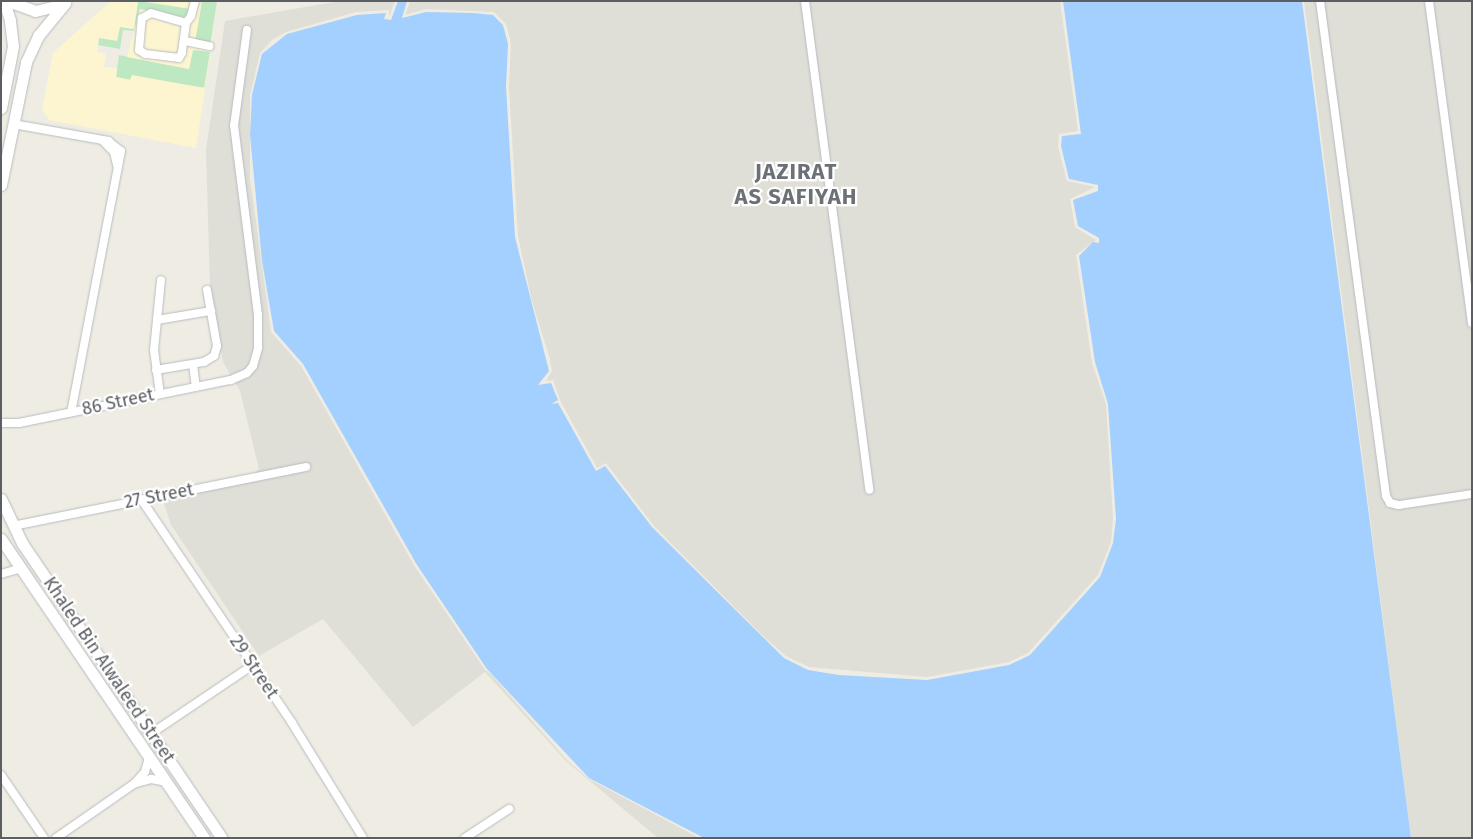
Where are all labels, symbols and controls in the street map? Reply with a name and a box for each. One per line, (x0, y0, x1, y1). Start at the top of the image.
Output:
district label: JAZIRAT AS SAFIYAH (733, 158, 859, 210)
street label: 86 Street (80, 384, 156, 420)
street label: 27 Street (122, 479, 196, 513)
street label: Khaled Bin Alwaleed Street (39, 573, 179, 767)
street label: 29 Street (225, 631, 283, 703)

